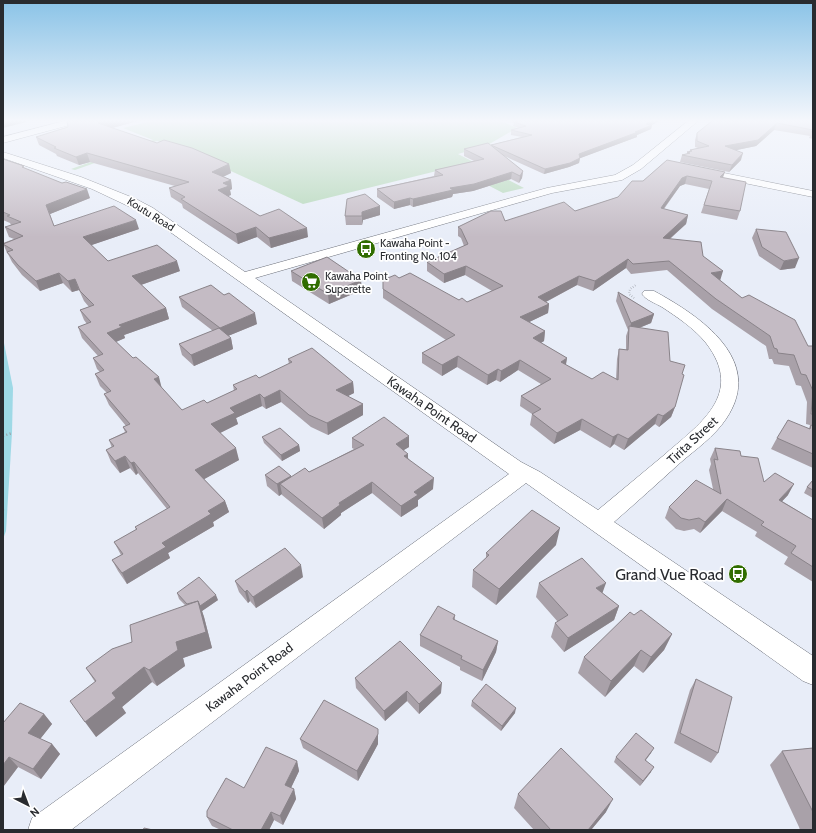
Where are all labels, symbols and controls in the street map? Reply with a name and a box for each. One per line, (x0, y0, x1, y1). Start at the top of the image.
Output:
street label: Koutu Road (125, 194, 177, 234)
place label: Kawaha Point - Fronting No. 104 (380, 236, 458, 263)
bus stop icon: Kawaha Point - Fronting No. 104 (355, 238, 377, 260)
place label: Kawaha Point Superette (325, 269, 388, 296)
supermarket icon: Kawaha Point Superette (300, 271, 322, 293)
street label: Kawaha Point Road (384, 372, 480, 446)
street label: Tirita Street (663, 412, 721, 467)
bus stop icon: Grand Vue Road (727, 563, 749, 585)
place label: Grand Vue Road (615, 565, 724, 584)
street label: Kawaha Point Road (202, 639, 296, 715)
north arrow (8, 785, 48, 825)
text: N (27, 805, 42, 820)

